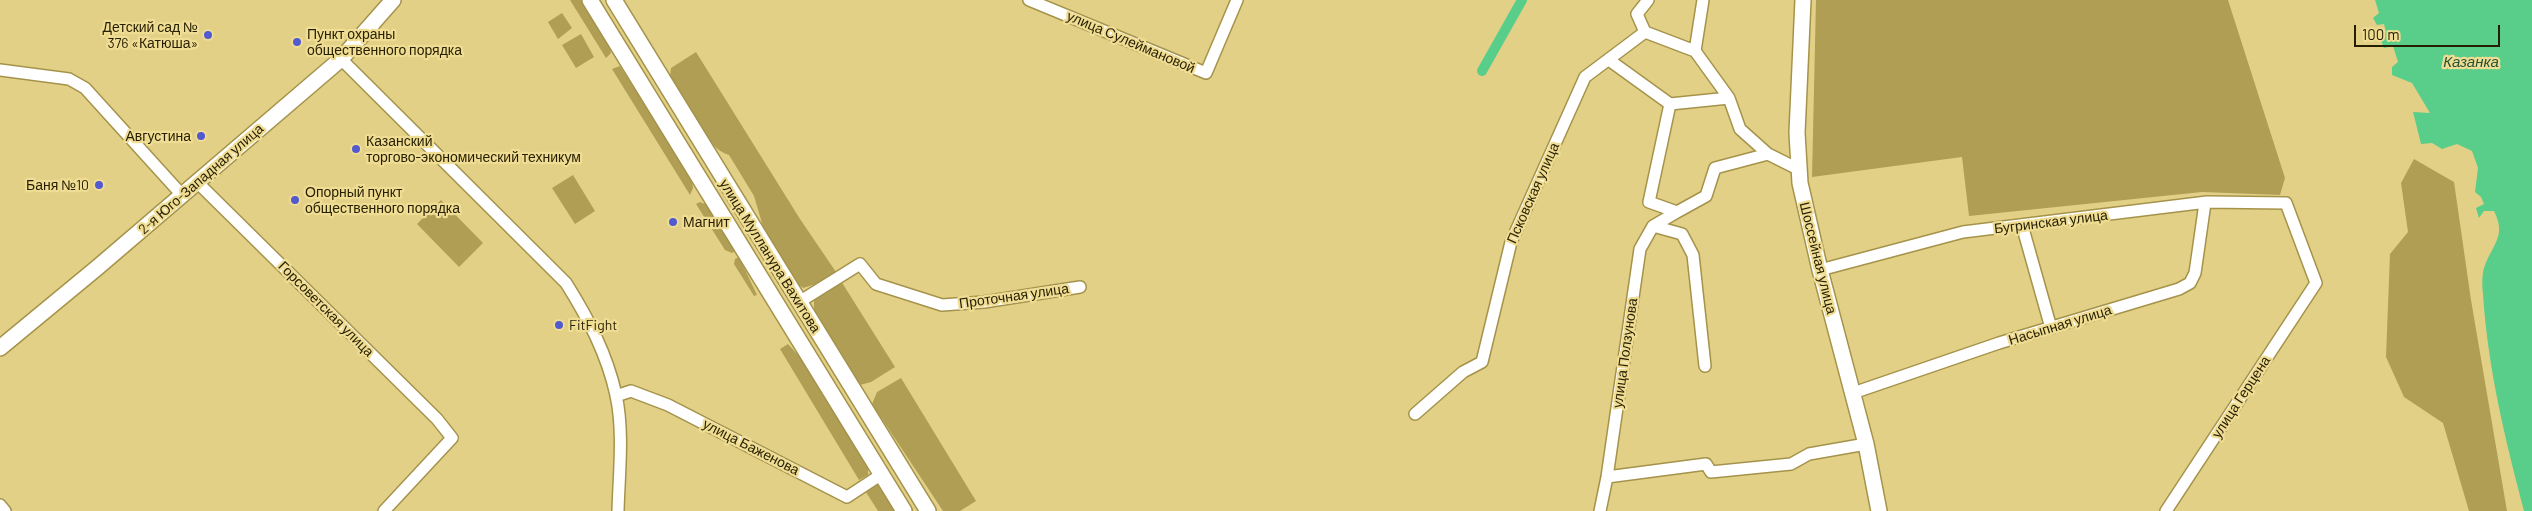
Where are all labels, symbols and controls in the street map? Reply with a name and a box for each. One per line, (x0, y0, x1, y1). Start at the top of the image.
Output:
street label: улица Сулеймановой (1064, 7, 1198, 77)
scale bar (2357, 15, 2503, 47)
place label: Детский сад № 376 «Катюша» (103, 19, 198, 52)
text: 100 m (2362, 25, 2400, 43)
place label: Пункт охраны общественного порядка (307, 26, 462, 58)
marker: Детский сад № 376 «Катюша» (202, 29, 214, 41)
marker: Пункт охраны общественного порядка (291, 36, 303, 48)
water label: Казанка (2443, 53, 2499, 71)
street label: 2-я Юго-Западная улица (135, 120, 267, 238)
place label: Августина (126, 128, 191, 144)
marker: Августина (195, 130, 207, 142)
place label: Казанский торгово-экономический техникум (366, 133, 581, 166)
street label: Псковская улица (1503, 140, 1563, 246)
marker: Казанский торгово-экономический техникум (350, 143, 362, 155)
street label: улица Мулланура Вахитова (716, 176, 824, 336)
place label: Баня №10 (26, 177, 89, 193)
marker: Баня №10 (93, 179, 105, 191)
place label: Опорный пункт общественного порядка (305, 184, 460, 216)
marker: Опорный пункт общественного порядка (289, 194, 301, 206)
street label: Шоссейная улица (1796, 200, 1840, 316)
street label: Бугринская улица (1993, 207, 2109, 237)
place label: Магнит (683, 214, 730, 230)
marker: Магнит (667, 216, 679, 228)
street label: Горсоветская улица (275, 258, 377, 360)
street label: Проточная улица (958, 280, 1070, 312)
street label: улица Ползунова (1609, 297, 1641, 409)
street label: Насыпная улица (2006, 301, 2114, 349)
place label: FitFight (569, 317, 617, 333)
marker: FitFight (553, 319, 565, 331)
street label: улица Герцена (2208, 353, 2274, 441)
street label: улица Баженова (700, 415, 802, 479)

